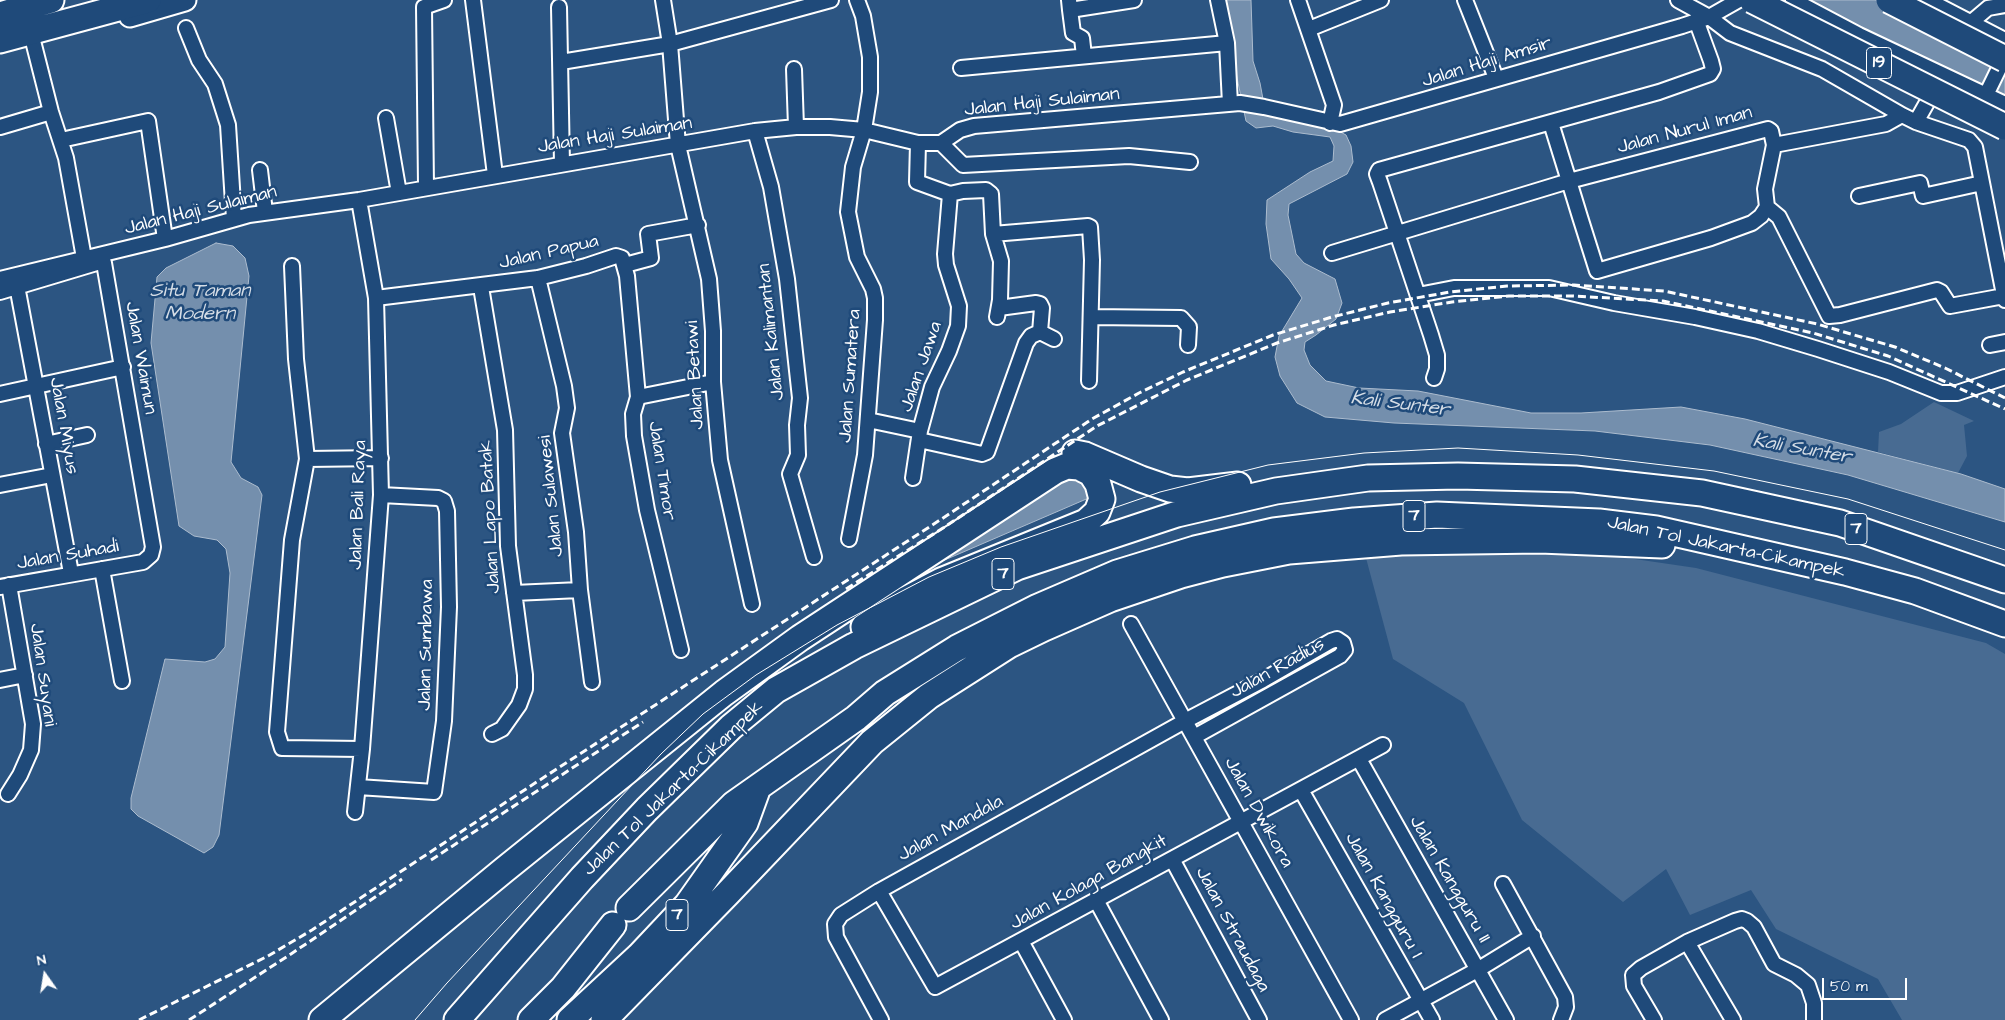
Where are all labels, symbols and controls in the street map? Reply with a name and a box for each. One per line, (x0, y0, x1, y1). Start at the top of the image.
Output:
street label: Jalan Haji Amsir (1419, 32, 1555, 94)
road number: 19 (1866, 48, 1892, 78)
street label: Jalan Haji Sulaiman (963, 84, 1121, 122)
street label: Jalan Nurul Iman (1615, 102, 1755, 160)
street label: Jalan Haji Sulaiman (536, 113, 694, 159)
street label: Jalan Haji Sulaiman (123, 181, 279, 241)
street label: Jalan Papua (497, 231, 601, 275)
street label: Jalan Kalimantan (753, 263, 791, 401)
water label: Situ Taman Modern (150, 280, 250, 327)
street label: Jalan Waimun (119, 300, 161, 416)
street label: Jalan Sumatera (835, 308, 867, 444)
street label: Jalan Jawa (896, 319, 948, 415)
street label: Jalan Betawi (682, 320, 710, 430)
street label: Jalan Miyus (43, 376, 83, 476)
water label: Kali Sunter (1349, 387, 1451, 423)
street label: Jalan Timor (642, 420, 680, 522)
water label: Kali Sunter (1751, 430, 1853, 470)
street label: Jalan Sulawesi (534, 434, 570, 558)
street label: Jalan Bali Raya (345, 440, 373, 570)
street label: Jalan Lapo Batak (476, 440, 506, 594)
road number: 7 (1403, 501, 1425, 532)
street label: Jalan Tol Jakarta–Cikampek (1605, 512, 1847, 584)
road number: 7 (1845, 514, 1867, 544)
street label: Jalan Suhadi (15, 536, 121, 576)
road number: 7 (992, 558, 1014, 590)
street label: Jalan Sumbawa (414, 579, 440, 711)
street label: Jalan Suyani (23, 622, 61, 728)
street label: Jalan Radius (1227, 634, 1329, 704)
street label: Jalan Tol Jakarta–Cikampek (579, 697, 769, 881)
street label: Jalan Dwikora (1218, 754, 1298, 872)
street label: Jalan Mandala (895, 791, 1007, 867)
street label: Jalan Kangguru II (1403, 812, 1495, 948)
street label: Jalan Kangguru I (1339, 829, 1427, 963)
street label: Jalan Kolaga Bangkit (1006, 830, 1172, 936)
street label: Jalan Straudaga (1190, 864, 1274, 996)
road number: 7 (666, 900, 688, 930)
north arrow (20, 950, 70, 1000)
text: N (35, 950, 48, 971)
scale bar (1825, 968, 1910, 1000)
text: 50 m (1830, 976, 1868, 997)

